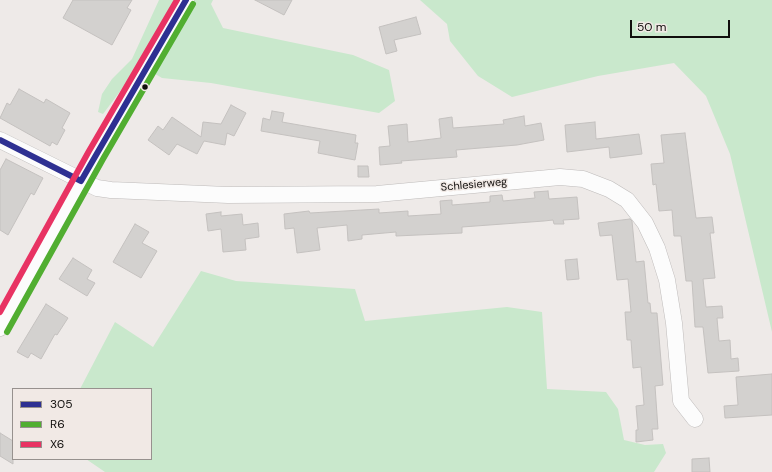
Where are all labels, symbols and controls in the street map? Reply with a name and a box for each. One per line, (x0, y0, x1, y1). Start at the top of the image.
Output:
scale bar (632, 12, 732, 38)
text: 50 m (637, 19, 666, 35)
unlabelled marker (140, 82, 150, 92)
street label: Schlesierweg (440, 176, 508, 194)
legend (12, 388, 152, 460)
text: 305 (50, 396, 73, 412)
text: R6 (50, 416, 65, 432)
text: X6 (50, 436, 64, 452)

